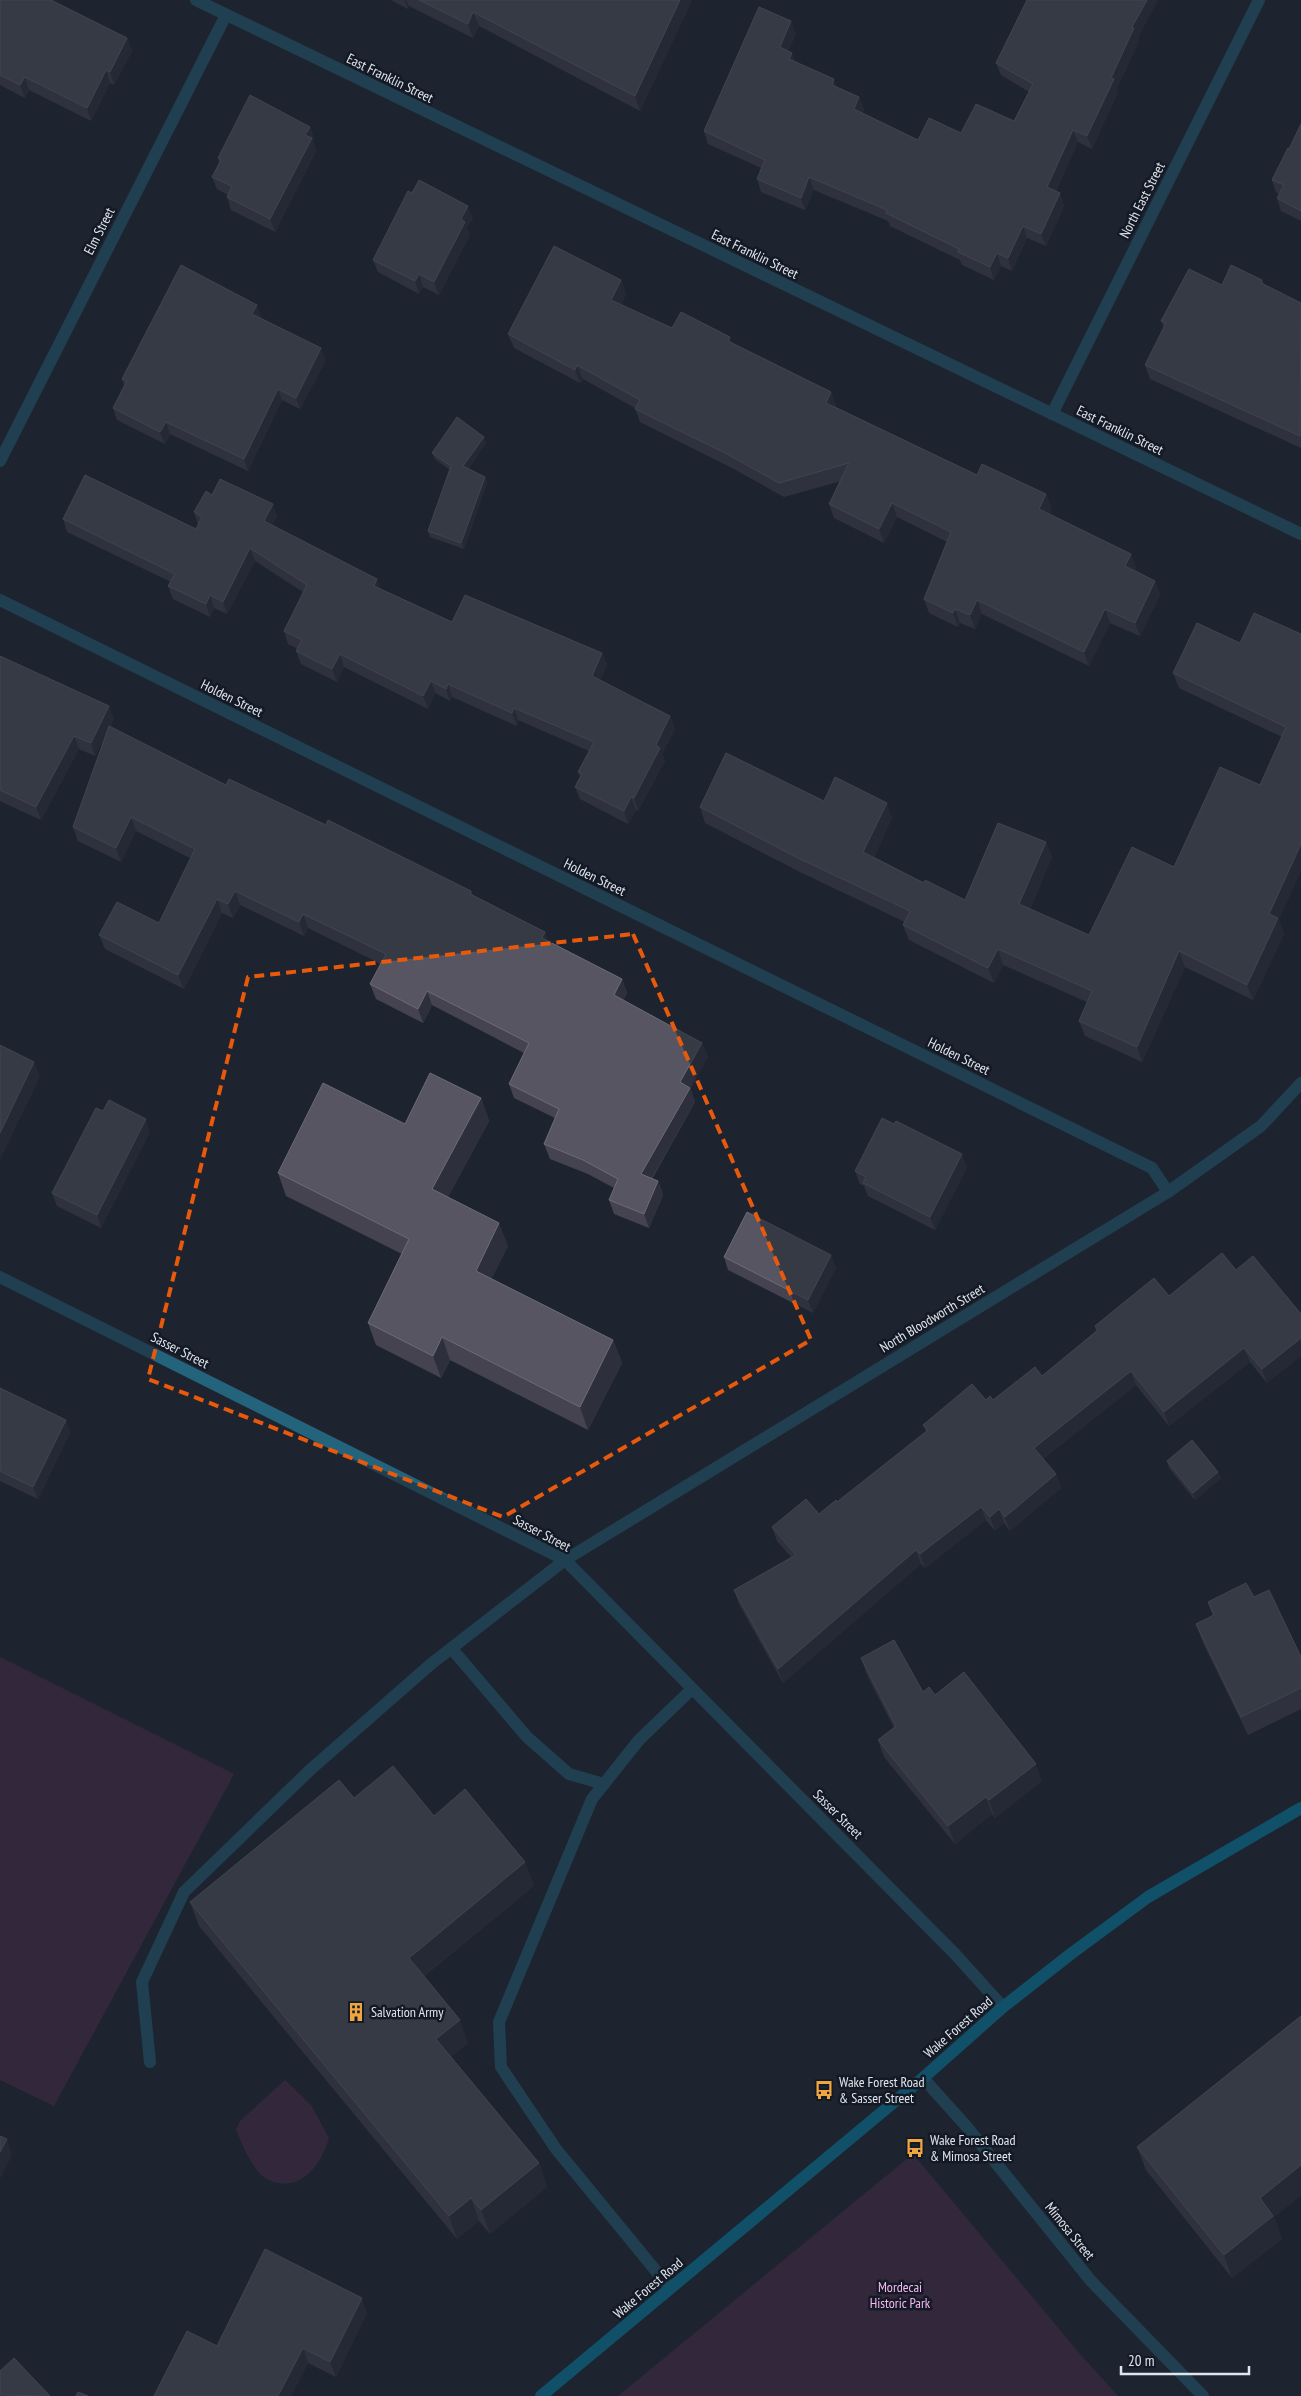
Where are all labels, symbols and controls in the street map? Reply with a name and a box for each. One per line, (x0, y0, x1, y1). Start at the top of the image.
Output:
street label: East Franklin Street (344, 49, 436, 107)
street label: North East Street (1115, 159, 1169, 241)
street label: Elm Street (80, 204, 119, 258)
street label: East Franklin Street (709, 225, 801, 283)
street label: East Franklin Street (1074, 401, 1166, 459)
street label: Holden Street (198, 675, 266, 721)
street label: Holden Street (561, 854, 629, 900)
street label: Holden Street (925, 1033, 993, 1079)
street label: North Bloodworth Street (876, 1280, 988, 1356)
street label: Sasser Street (148, 1328, 212, 1372)
street label: Sasser Street (510, 1510, 574, 1556)
street label: Sasser Street (809, 1785, 867, 1843)
street label: Wake Forest Road (920, 1992, 996, 2062)
building icon: Salvation Army (345, 2001, 367, 2023)
place label: Salvation Army (371, 2003, 444, 2021)
place label: Wake Forest Road & Sasser Street (839, 2073, 924, 2107)
bus stop icon: Wake Forest Road & Sasser Street (813, 2079, 835, 2101)
place label: Wake Forest Road & Mimosa Street (930, 2131, 1015, 2165)
bus stop icon: Wake Forest Road & Mimosa Street (904, 2137, 926, 2159)
street label: Mimosa Street (1041, 2198, 1099, 2264)
street label: Wake Forest Road (609, 2254, 687, 2322)
park label: Mordecai Historic Park (870, 2278, 931, 2312)
scale bar (1121, 2344, 1248, 2376)
text: 20 m (1128, 2351, 1154, 2370)

